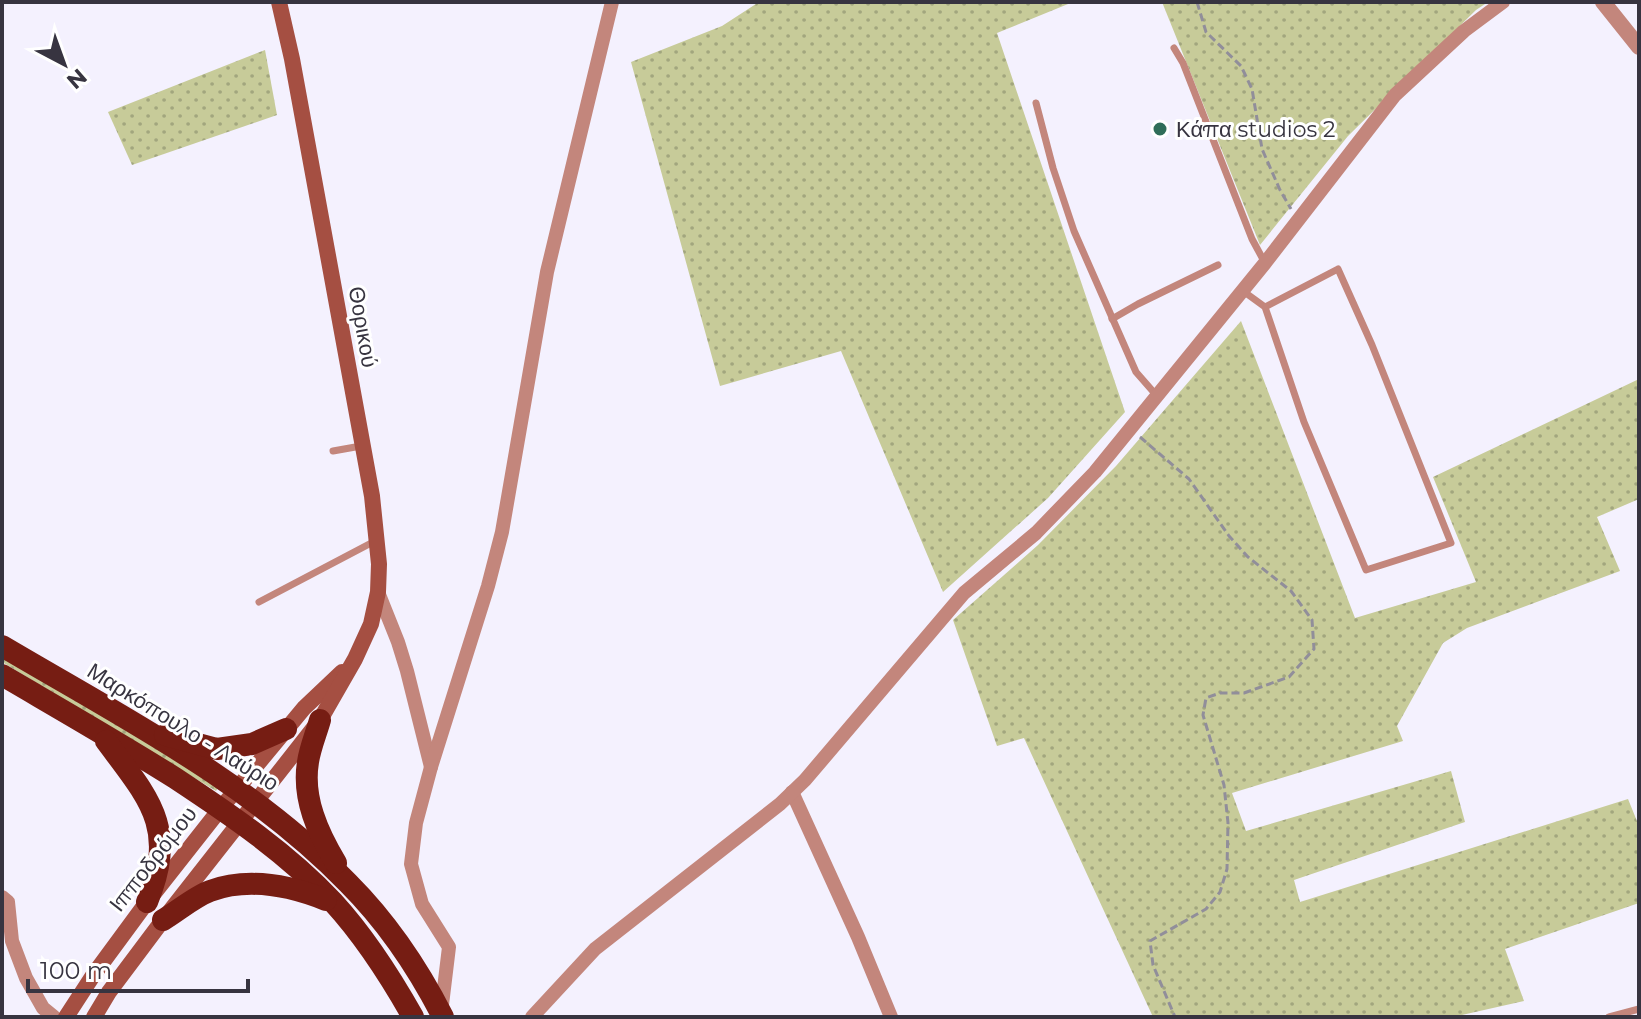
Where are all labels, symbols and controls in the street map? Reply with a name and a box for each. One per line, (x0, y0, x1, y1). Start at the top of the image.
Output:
north arrow (24, 24, 104, 104)
text: N (61, 63, 92, 95)
place label: Κάπα studios 2 (1176, 116, 1336, 143)
marker: Κάπα studios 2 (1151, 120, 1169, 138)
street label: Θορικού (343, 284, 383, 370)
street label: Μαρκόπουλο - Λαύριο (82, 657, 284, 797)
street label: Ιπποδρόμου (103, 801, 203, 917)
scale bar (28, 943, 248, 993)
text: 100 m (40, 956, 112, 985)

